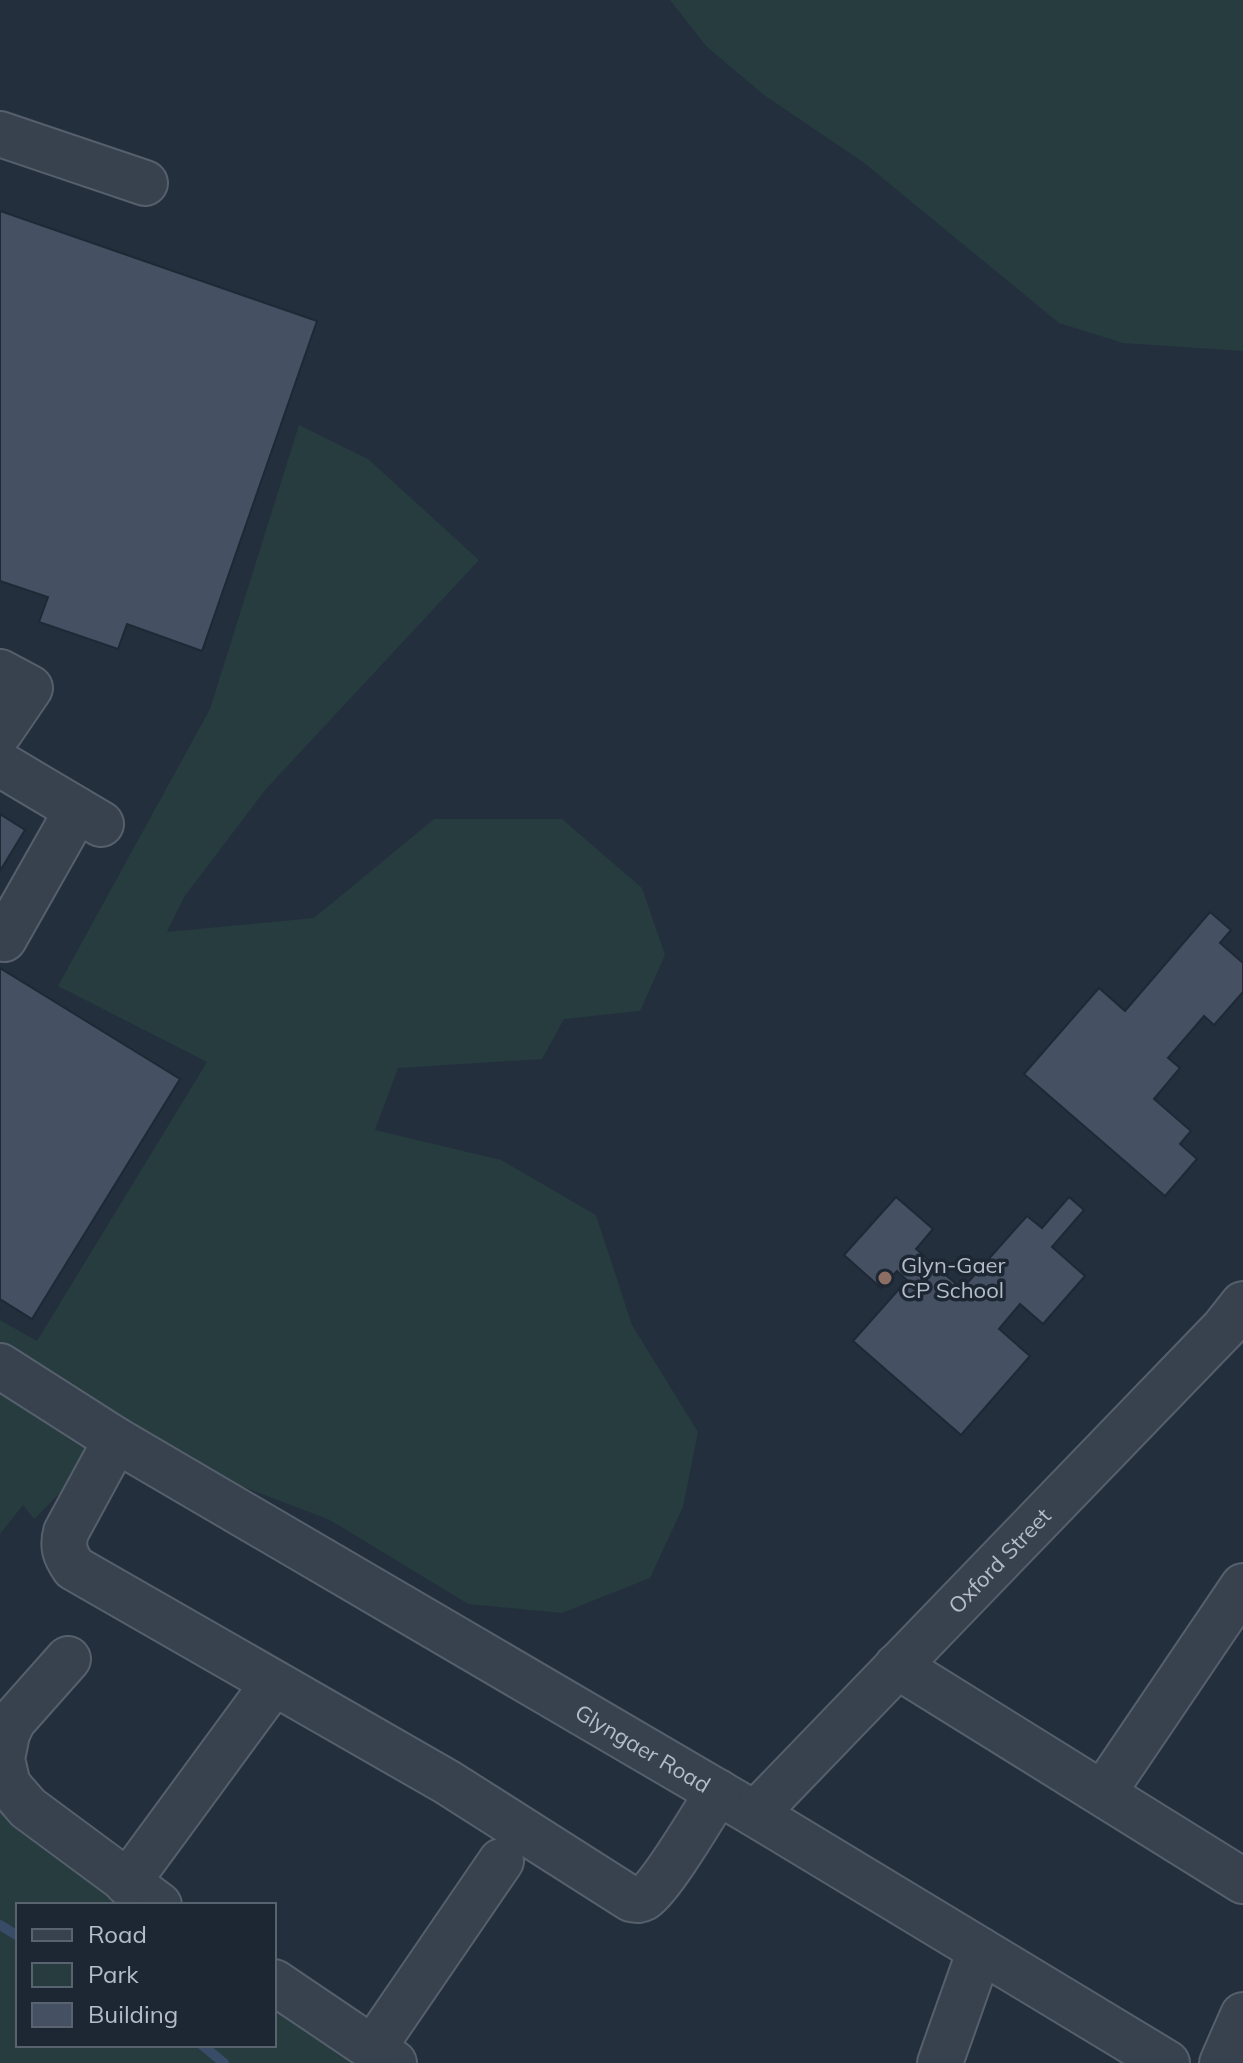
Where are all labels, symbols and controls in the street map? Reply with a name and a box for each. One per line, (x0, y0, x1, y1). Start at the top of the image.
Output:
place label: Glyn-Gaer CP School (901, 1251, 1006, 1304)
marker: Glyn-Gaer CP School (876, 1269, 894, 1287)
street label: Oxford Street (942, 1502, 1057, 1619)
street label: Glyngaer Road (570, 1698, 716, 1799)
legend (16, 1903, 276, 2047)
text: Road (88, 1919, 147, 1949)
text: Park (88, 1959, 139, 1989)
text: Building (88, 1999, 178, 2029)

